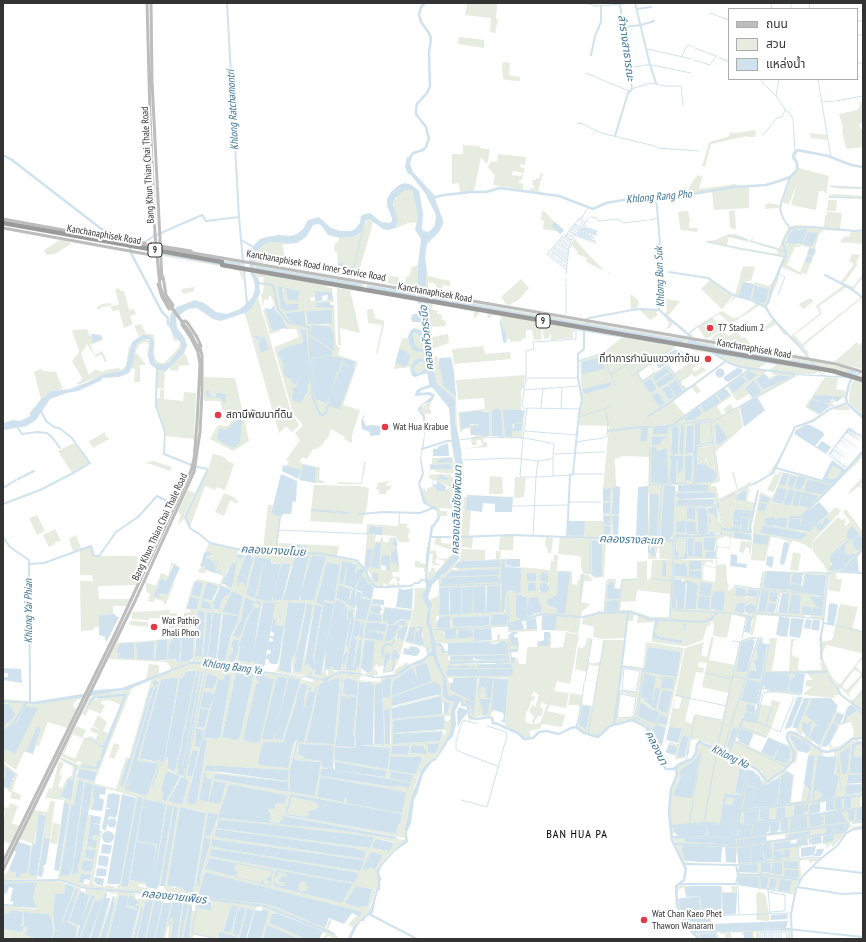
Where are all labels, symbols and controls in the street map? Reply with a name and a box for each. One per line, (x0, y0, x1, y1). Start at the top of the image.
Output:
legend (728, 8, 858, 80)
water label: ลำรางสาธารณะ (615, 14, 637, 82)
text: ถนน (766, 16, 788, 31)
text: สวน (766, 36, 786, 51)
text: แหล่งน้ำ (766, 56, 805, 71)
water label: Khlong Ratchamontri (224, 69, 242, 151)
street label: Bang Khun Thian Chai Thale Road (139, 106, 157, 224)
water label: Khlong Rang Pho (626, 188, 692, 206)
street label: Kanchanaphisek Road (66, 223, 142, 247)
road number: 9 (148, 243, 162, 257)
water label: Khlong Bun Suk (652, 247, 668, 307)
street label: Kanchanaphisek Road Inner Service Road (245, 248, 387, 284)
street label: Kanchanaphisek Road (397, 281, 473, 305)
water label: คลองหัวกระบือ (417, 305, 437, 371)
road number: 9 (536, 314, 550, 328)
place label: T7 Stadium 2 (718, 322, 764, 334)
marker: T7 Stadium 2 (705, 323, 715, 333)
street label: Kanchanaphisek Road (716, 337, 792, 361)
place label: ที่ทำการกำนันแขวงท่าข้าม (599, 353, 700, 365)
marker: ที่ทำการกำนันแขวงท่าข้าม (703, 354, 713, 364)
place label: สถานีพัฒนาที่ดิน (226, 409, 292, 421)
marker: สถานีพัฒนาที่ดิน (213, 410, 223, 420)
place label: Wat Hua Krabue (393, 421, 448, 433)
marker: Wat Hua Krabue (380, 422, 390, 432)
water label: คลองเฉลิมชัยพัฒนา (449, 465, 465, 555)
street label: Bang Khun Thian Chai Thale Road (130, 471, 190, 583)
water label: คลองรางสะแก (599, 532, 663, 548)
water label: คลองบางขโมย (240, 543, 306, 559)
water label: Khlong Yai Phian (22, 579, 36, 643)
place label: Wat Pathip Phali Phon (162, 615, 199, 638)
marker: Wat Pathip Phali Phon (149, 622, 159, 632)
water label: Khlong Bang Ya (201, 656, 263, 678)
water label: คลองนา (642, 729, 670, 767)
water label: Khlong Na (709, 742, 751, 772)
district label: BAN HUA PA (546, 828, 608, 842)
water label: คลองยายเพียร (141, 887, 207, 907)
place label: Wat Chan Kaeo Phet Thawon Wanaram (652, 908, 722, 932)
marker: Wat Chan Kaeo Phet Thawon Wanaram (639, 915, 649, 925)

